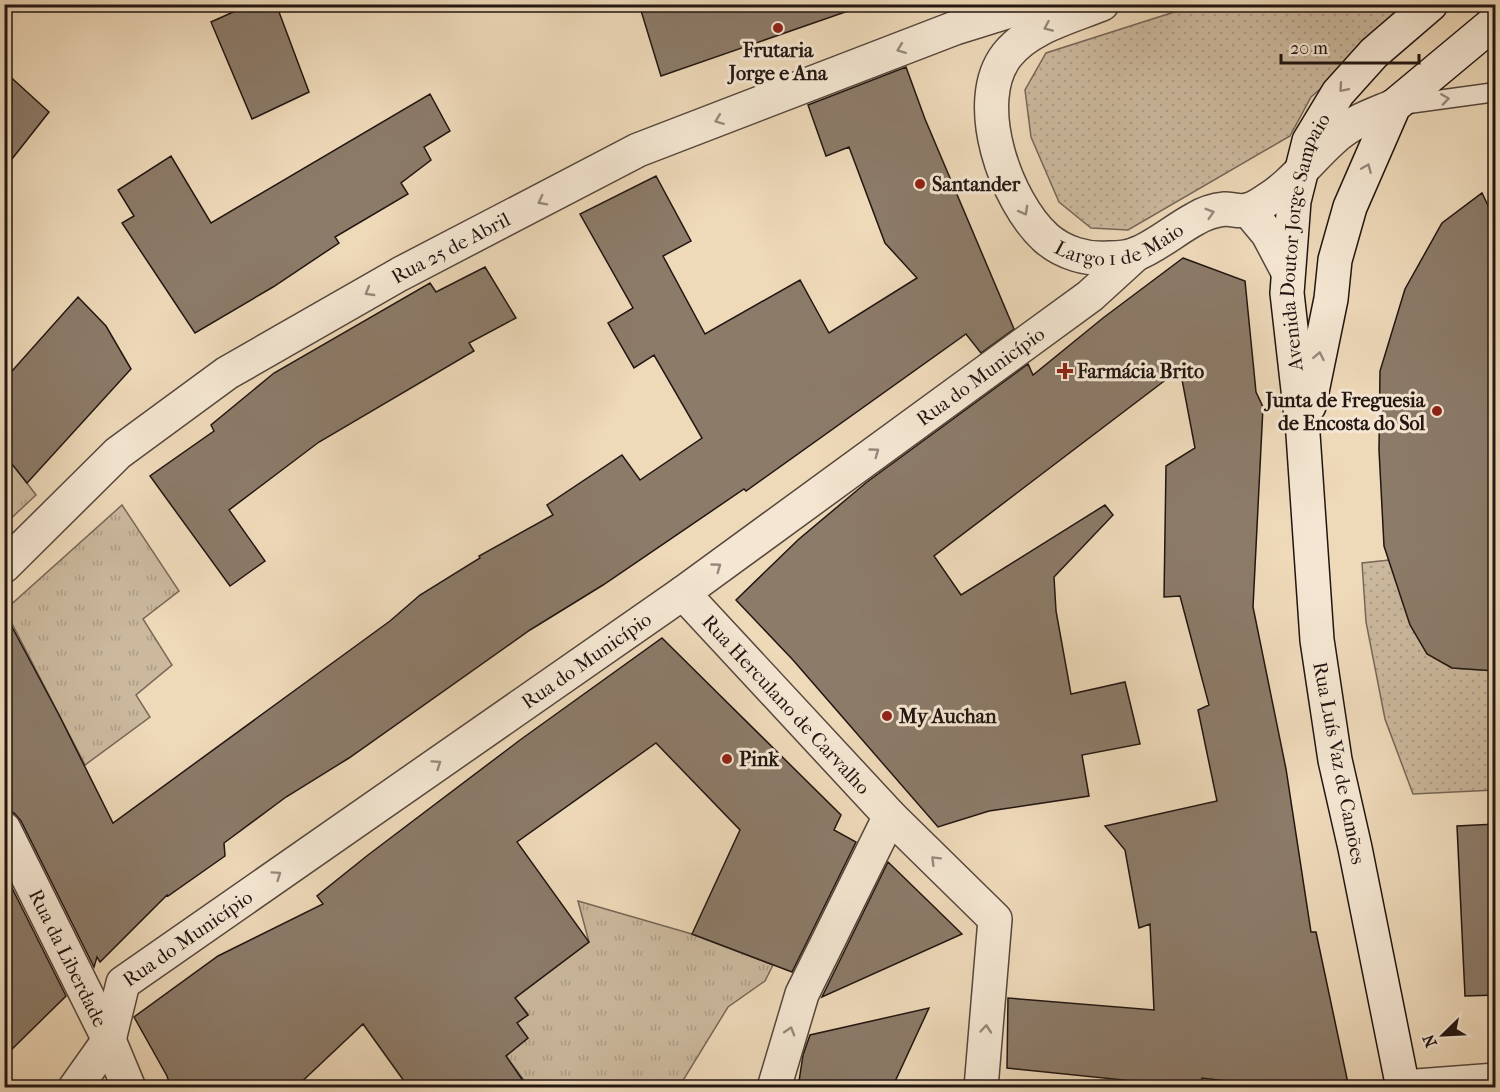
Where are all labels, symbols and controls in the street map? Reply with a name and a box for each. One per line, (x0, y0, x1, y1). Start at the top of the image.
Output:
one-way arrow (1044, 19, 1055, 31)
marker: Frutaria Jorge e Ana (771, 21, 785, 35)
scale bar (1281, 27, 1419, 65)
text: 20 m (1290, 38, 1328, 59)
place label: Frutaria Jorge e Ana (727, 39, 828, 85)
one-way arrow (896, 42, 906, 55)
one-way arrow (1339, 81, 1350, 92)
one-way arrow (1440, 93, 1449, 105)
street label: Avenida Doutor Jorge Sampaio (1275, 109, 1335, 373)
one-way arrow (714, 112, 724, 125)
one-way arrow (1360, 164, 1372, 175)
place label: Santander (932, 173, 1021, 196)
marker: Santander (913, 177, 927, 191)
one-way arrow (537, 194, 548, 205)
one-way arrow (1017, 204, 1028, 215)
street label: Rua 25 de Abril (387, 207, 514, 288)
one-way arrow (1204, 208, 1215, 220)
street label: Largo 1 de Maio (1051, 218, 1188, 270)
one-way arrow (365, 285, 375, 296)
street label: Rua do Município (912, 322, 1049, 430)
one-way arrow (1312, 351, 1325, 361)
place label: Farmácia Brito (1076, 360, 1204, 383)
marker: Farmácia Brito (1058, 364, 1072, 378)
place label: Junta de Freguesia de Encosta do Sol (1264, 389, 1426, 435)
marker: Junta de Freguesia de Encosta do Sol (1430, 404, 1444, 418)
one-way arrow (869, 449, 880, 460)
one-way arrow (711, 563, 722, 574)
street label: Rua do Município (517, 607, 655, 713)
street label: Rua Herculano de Carvalho (698, 610, 875, 799)
street label: Rua Luís Vaz de Camões (1308, 660, 1370, 866)
place label: My Auchan (898, 705, 997, 728)
marker: My Auchan (880, 709, 894, 723)
place label: Pink (739, 748, 780, 771)
marker: Pink (720, 752, 734, 766)
one-way arrow (431, 760, 442, 771)
one-way arrow (931, 856, 941, 867)
one-way arrow (271, 871, 282, 882)
street label: Rua da Liberdade (24, 885, 112, 1031)
street label: Rua do Município (118, 885, 257, 991)
north arrow (1413, 1005, 1473, 1065)
one-way arrow (979, 1025, 992, 1034)
one-way arrow (783, 1026, 795, 1037)
text: N (1418, 1031, 1441, 1050)

